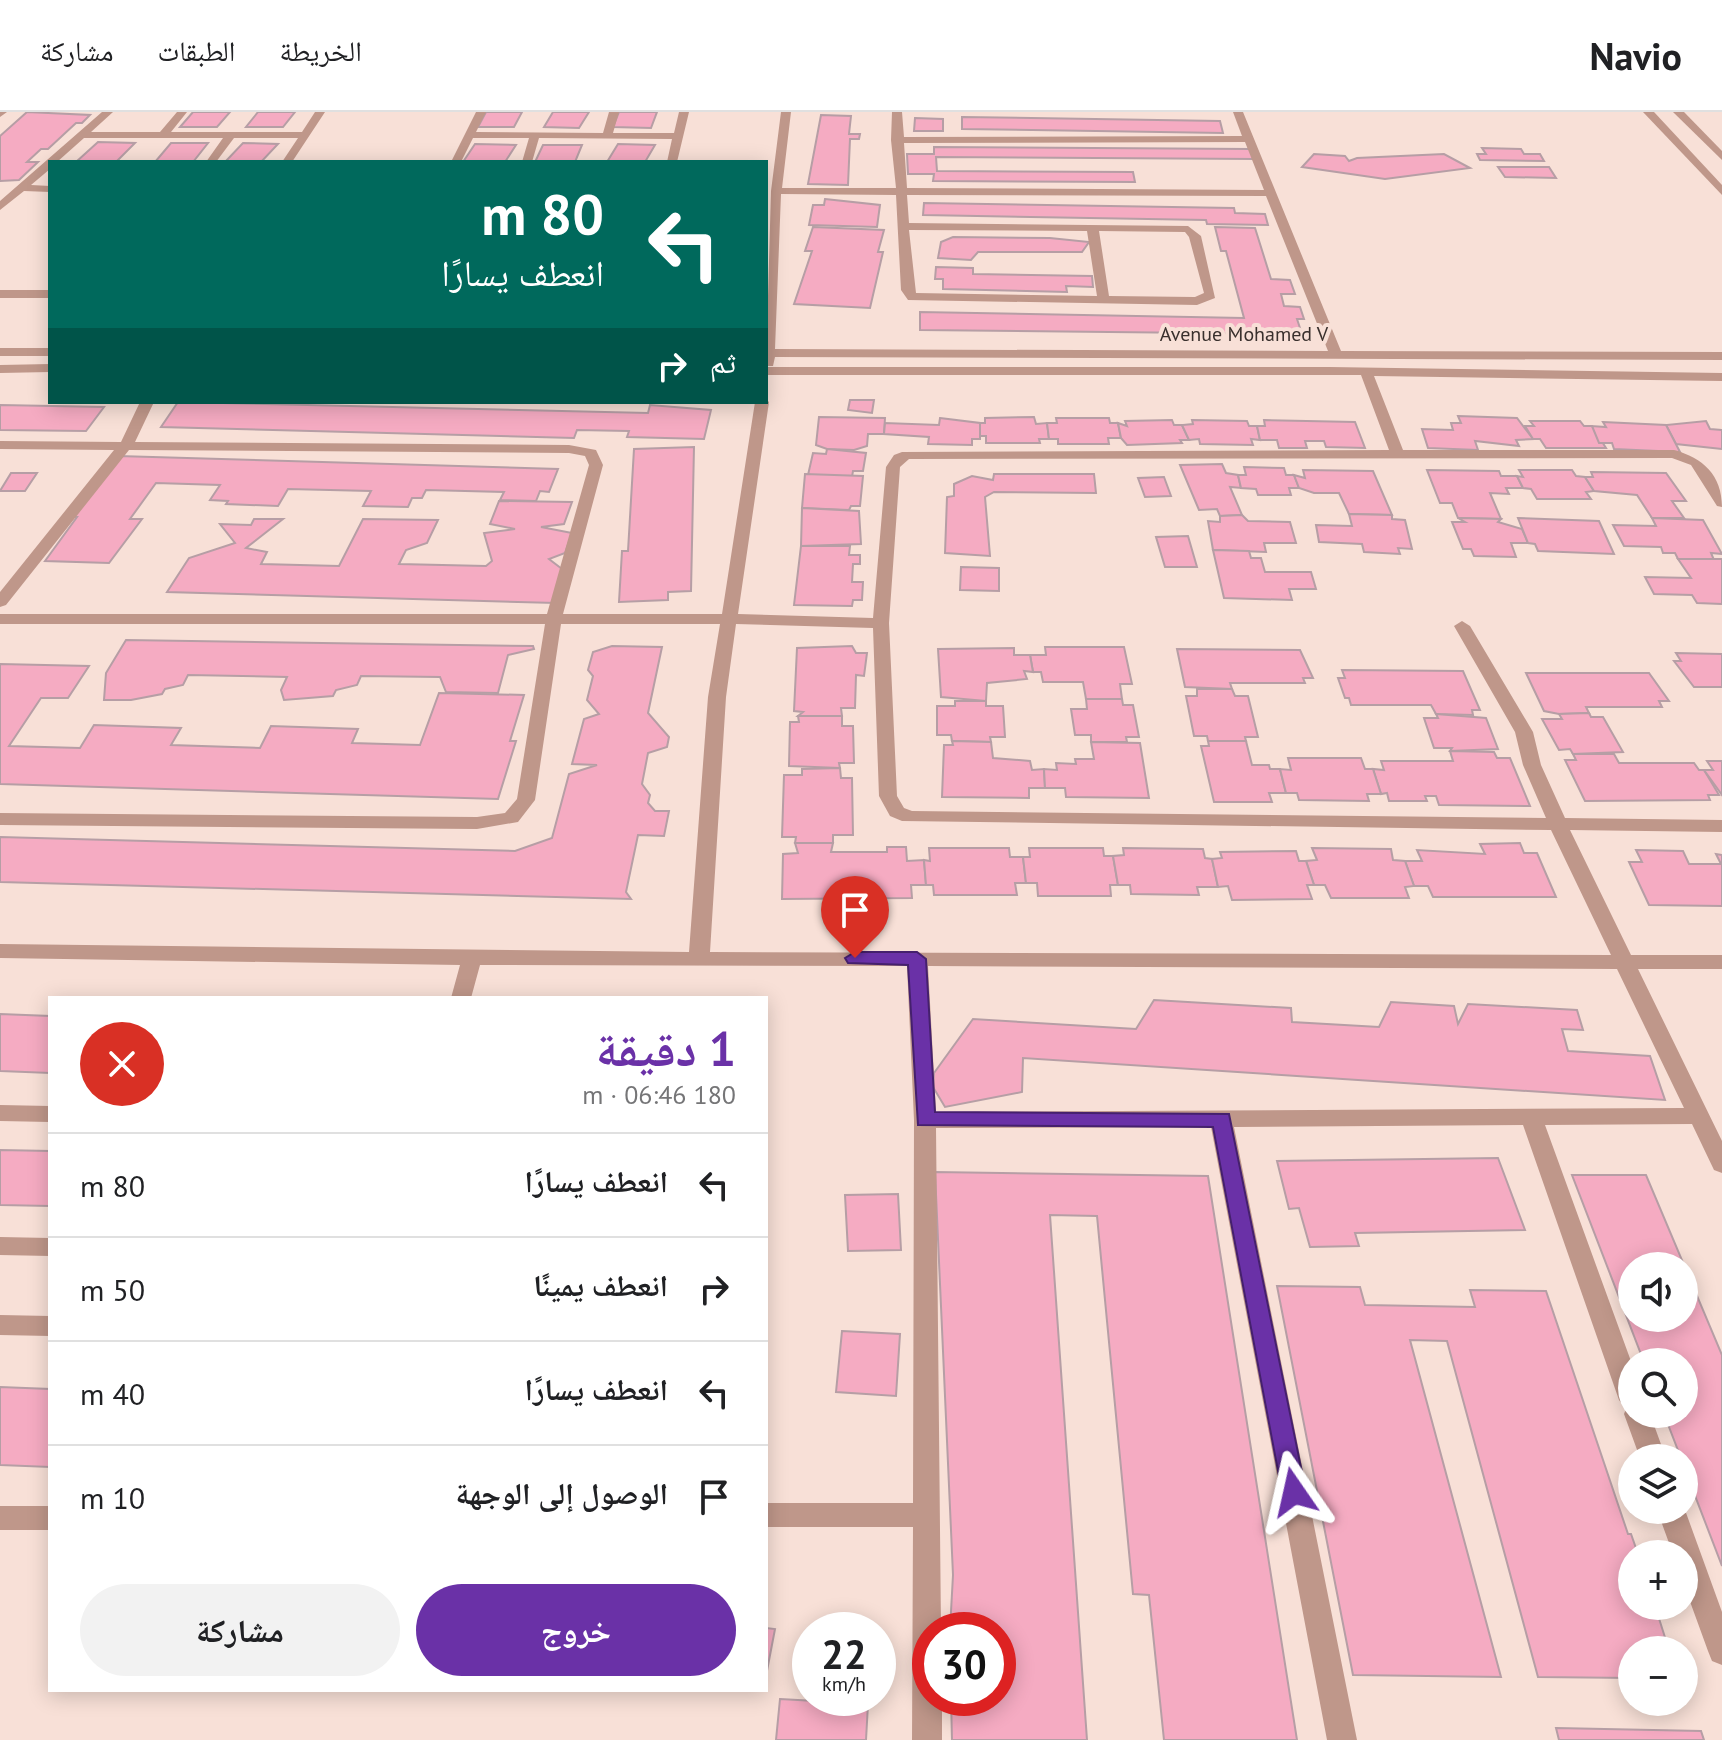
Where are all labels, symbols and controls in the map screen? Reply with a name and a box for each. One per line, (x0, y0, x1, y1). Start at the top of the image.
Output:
text: Navio (1589, 31, 1682, 80)
text: مشاركة (40, 32, 114, 69)
text: الطبقات (158, 32, 235, 69)
text: الخريطة (279, 32, 362, 69)
text: 80 m (481, 178, 604, 250)
icon: left (632, 192, 736, 296)
text: انعطف يسارًا (441, 249, 604, 296)
street label: Avenue Mohamed V (1160, 321, 1329, 347)
text: ثم (710, 342, 736, 381)
icon: right (650, 344, 694, 388)
pin (821, 876, 889, 958)
icon: arrive (833, 888, 877, 932)
text: 1 دقيقة (596, 1017, 736, 1079)
button: close (80, 1022, 164, 1106)
text: 180 m · 06:46 (582, 1078, 736, 1111)
text: انعطف يسارًا (524, 1161, 668, 1200)
icon: left (692, 1163, 736, 1207)
text: 80 m (80, 1166, 145, 1205)
map controls (1618, 1252, 1698, 1716)
button: sound (1618, 1252, 1698, 1332)
text: انعطف يمينًا (533, 1265, 668, 1304)
icon: right (692, 1267, 736, 1311)
text: 50 m (80, 1270, 145, 1309)
button: search (1618, 1348, 1698, 1428)
text: انعطف يسارًا (524, 1369, 668, 1408)
icon: left (692, 1371, 736, 1415)
text: 40 m (80, 1374, 145, 1413)
button: layers (1618, 1444, 1698, 1524)
position arrow (1252, 1450, 1336, 1534)
text: الوصول إلى الوجهة (456, 1473, 668, 1512)
icon: arrive (692, 1475, 736, 1519)
text: 10 m (80, 1478, 145, 1517)
button: + (1618, 1540, 1698, 1620)
button: مشاركة (80, 1584, 400, 1676)
button: خروج (416, 1584, 736, 1676)
speed limit sign: 30 (912, 1612, 1016, 1716)
text: 22 (821, 1628, 867, 1680)
button: − (1618, 1636, 1698, 1716)
text: km/h (822, 1671, 866, 1697)

